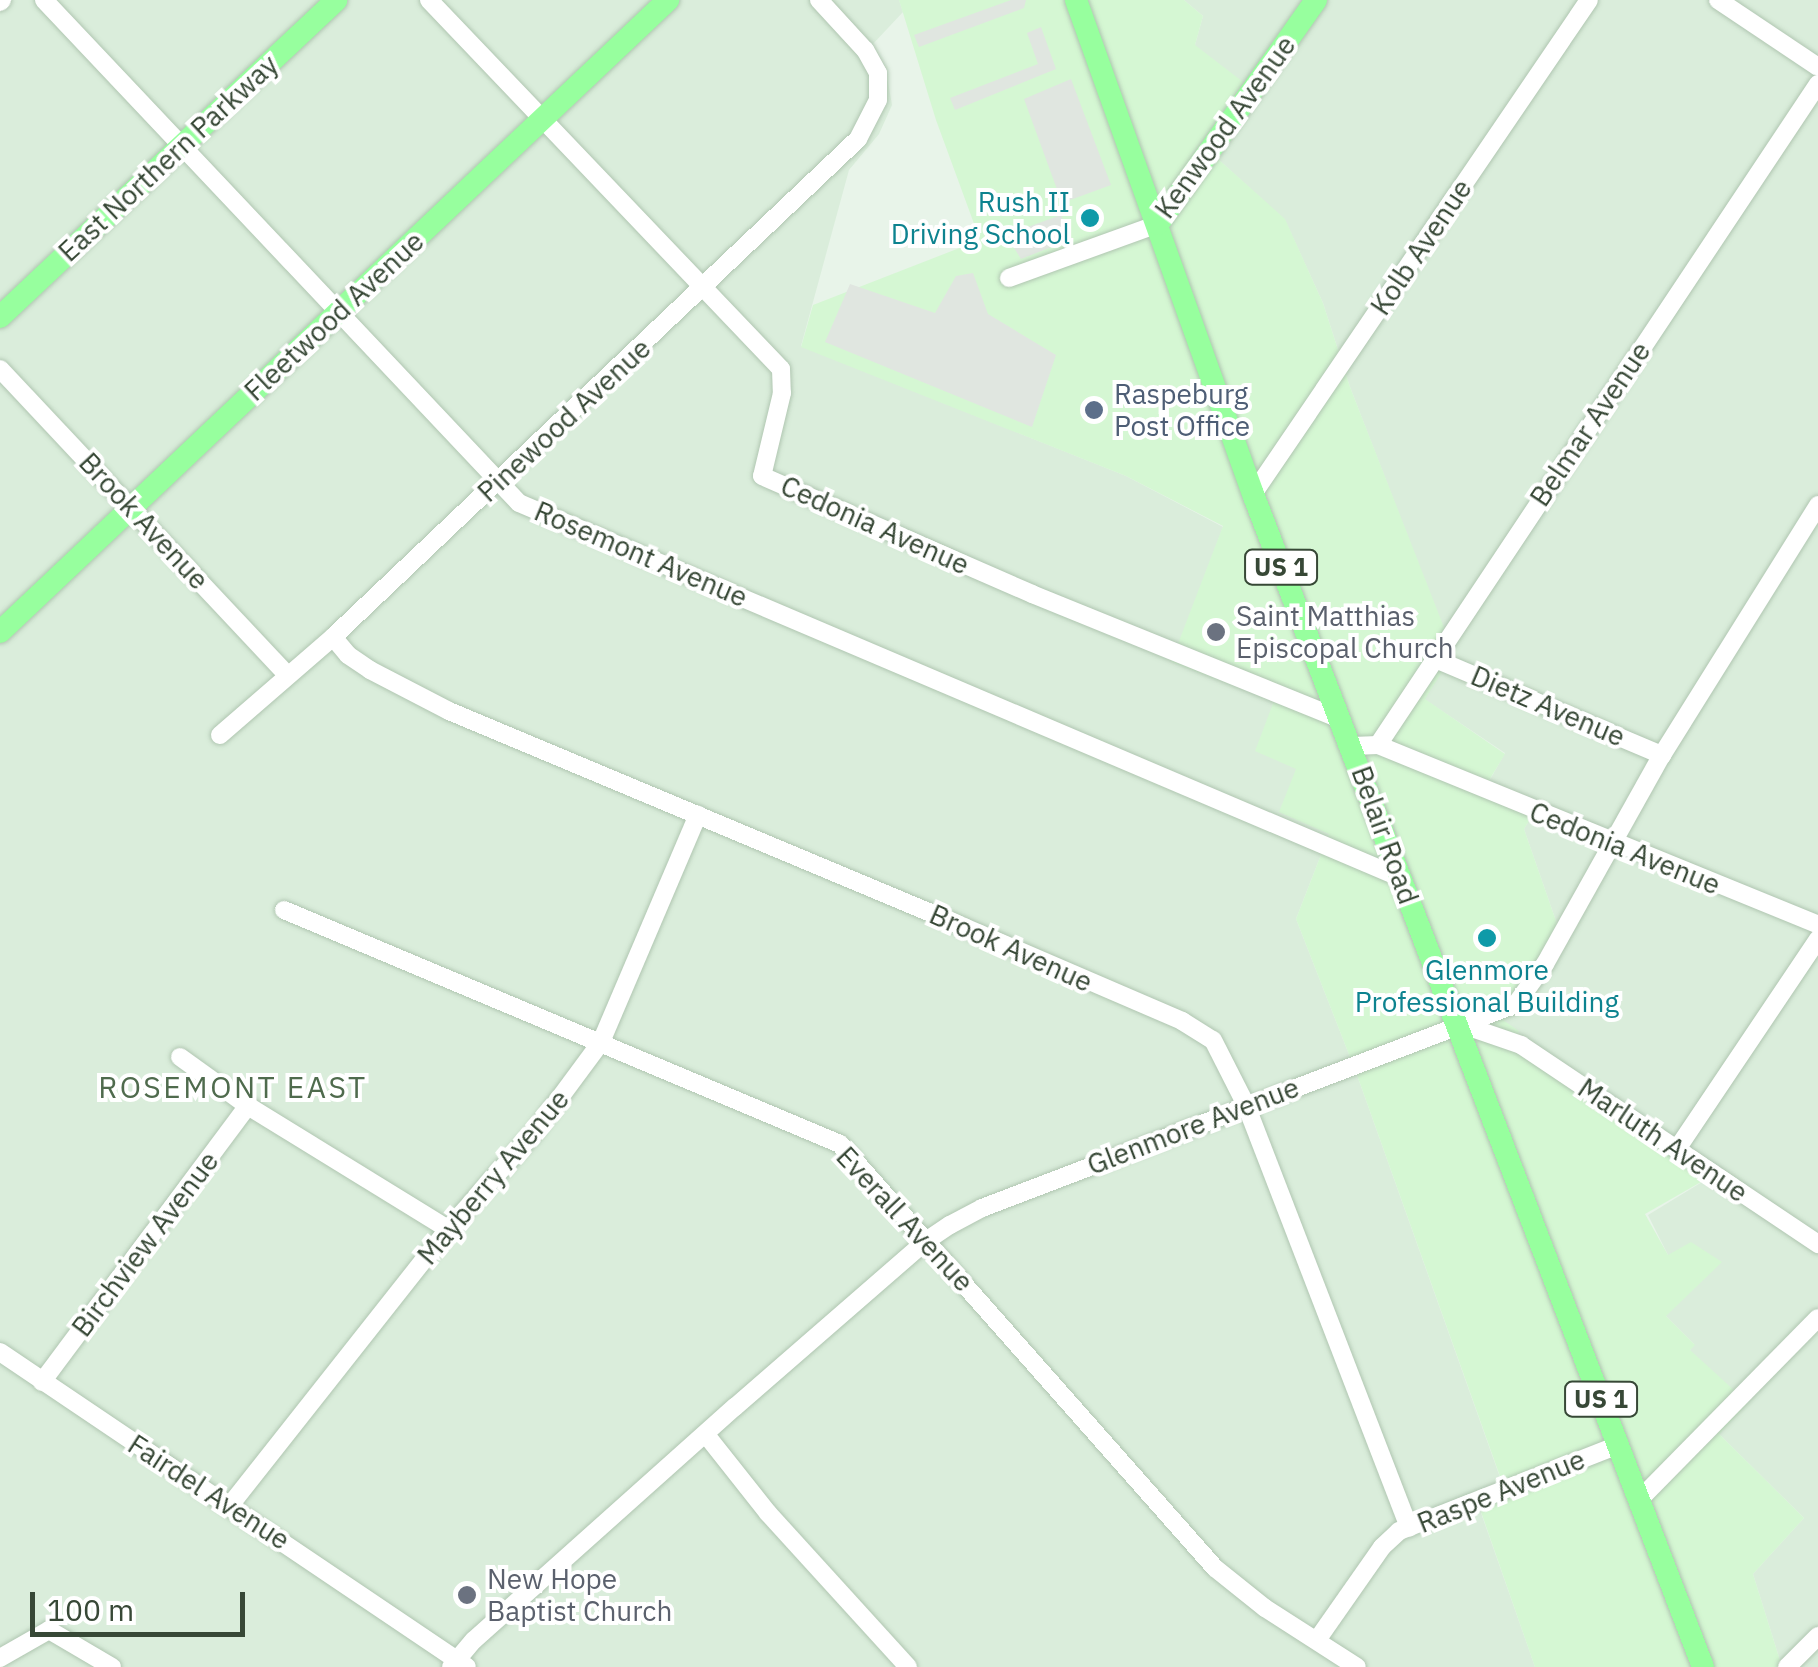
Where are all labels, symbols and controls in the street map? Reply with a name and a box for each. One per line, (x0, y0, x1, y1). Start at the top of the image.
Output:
street label: Kenwood Avenue (1148, 29, 1302, 225)
street label: East Northern Parkway (51, 48, 285, 268)
street label: Kolb Avenue (1363, 173, 1479, 321)
place label: Rush II Driving School (891, 185, 1070, 251)
marker: Rush II Driving School (1079, 207, 1101, 229)
street label: Fleetwood Avenue (237, 224, 431, 408)
street label: Pinewood Avenue (471, 331, 657, 509)
street label: Belmar Avenue (1523, 335, 1657, 513)
place label: Raspeburg Post Office (1114, 377, 1250, 443)
marker: Raspeburg Post Office (1083, 399, 1105, 421)
street label: Brook Avenue (72, 446, 216, 596)
street label: Cedonia Avenue (776, 468, 974, 582)
street label: Rosemont Avenue (529, 494, 753, 614)
road number: US 1 (1244, 547, 1318, 587)
place label: Saint Matthias Episcopal Church (1236, 599, 1454, 665)
marker: Saint Matthias Episcopal Church (1205, 621, 1227, 643)
street label: Dietz Avenue (1466, 658, 1630, 754)
street label: Belair Road (1345, 761, 1425, 909)
street label: Cedonia Avenue (1525, 794, 1725, 902)
street label: Brook Avenue (924, 897, 1098, 999)
marker: Glenmore Professional Building (1476, 927, 1498, 949)
place label: Glenmore Professional Building (1355, 953, 1619, 1019)
district label: ROSEMONT EAST (98, 1069, 368, 1105)
street label: Glenmore Avenue (1082, 1070, 1304, 1182)
street label: Marluth Avenue (1572, 1071, 1754, 1209)
street label: Mayberry Avenue (410, 1083, 576, 1271)
street label: Everall Avenue (829, 1140, 981, 1298)
street label: Birchview Avenue (65, 1145, 225, 1343)
road number: US 1 (1564, 1379, 1638, 1419)
street label: Fairdel Avenue (122, 1427, 296, 1557)
street label: Raspe Avenue (1412, 1442, 1590, 1540)
place label: New Hope Baptist Church (487, 1562, 672, 1628)
scale bar (35, 1572, 250, 1634)
marker: New Hope Baptist Church (456, 1584, 478, 1606)
text: 100 m (47, 1590, 134, 1629)

